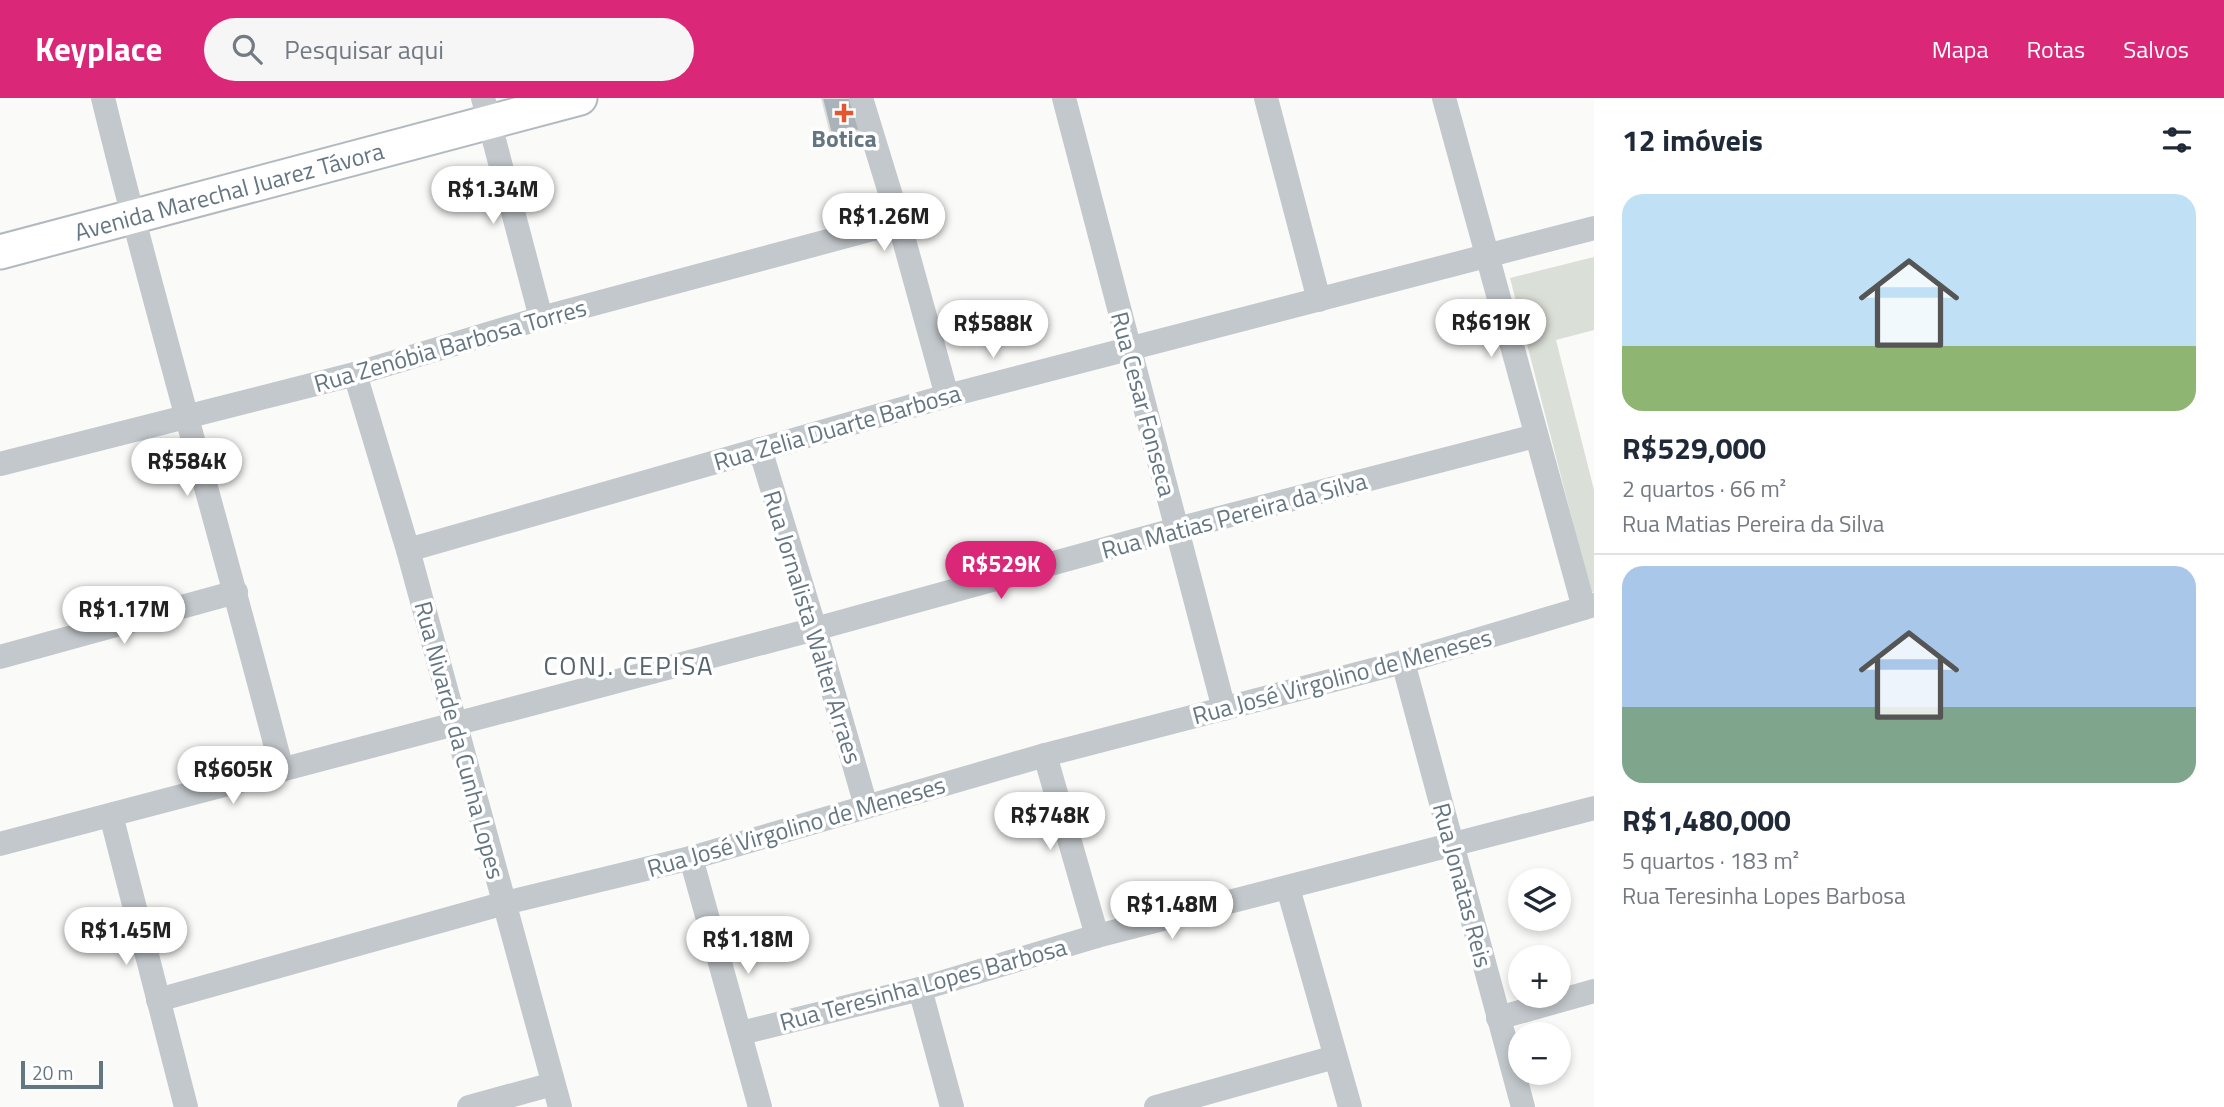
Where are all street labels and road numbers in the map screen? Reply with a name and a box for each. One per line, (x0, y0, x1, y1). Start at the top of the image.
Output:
street label: Avenida Marechal Juarez Távora (70, 132, 388, 250)
street label: Rua Zenóbia Barbosa Torres (310, 289, 590, 401)
street label: Rua Cesar Fonseca (1102, 308, 1186, 500)
street label: Rua Zelia Duarte Barbosa (709, 374, 965, 480)
street label: Rua Matias Pereira da Silva (1097, 462, 1371, 568)
street label: Rua Jornalista Walter Arraes (754, 486, 872, 768)
street label: Rua Nivarde da Cunha Lopes (406, 597, 514, 883)
street label: Rua José Virgolino de Meneses (1188, 619, 1496, 733)
street label: Rua José Virgolino de Meneses (643, 766, 949, 886)
street label: Rua Jonatas Reis (1424, 799, 1502, 971)
street label: Rua Teresinha Lopes Barbosa (775, 928, 1071, 1040)

